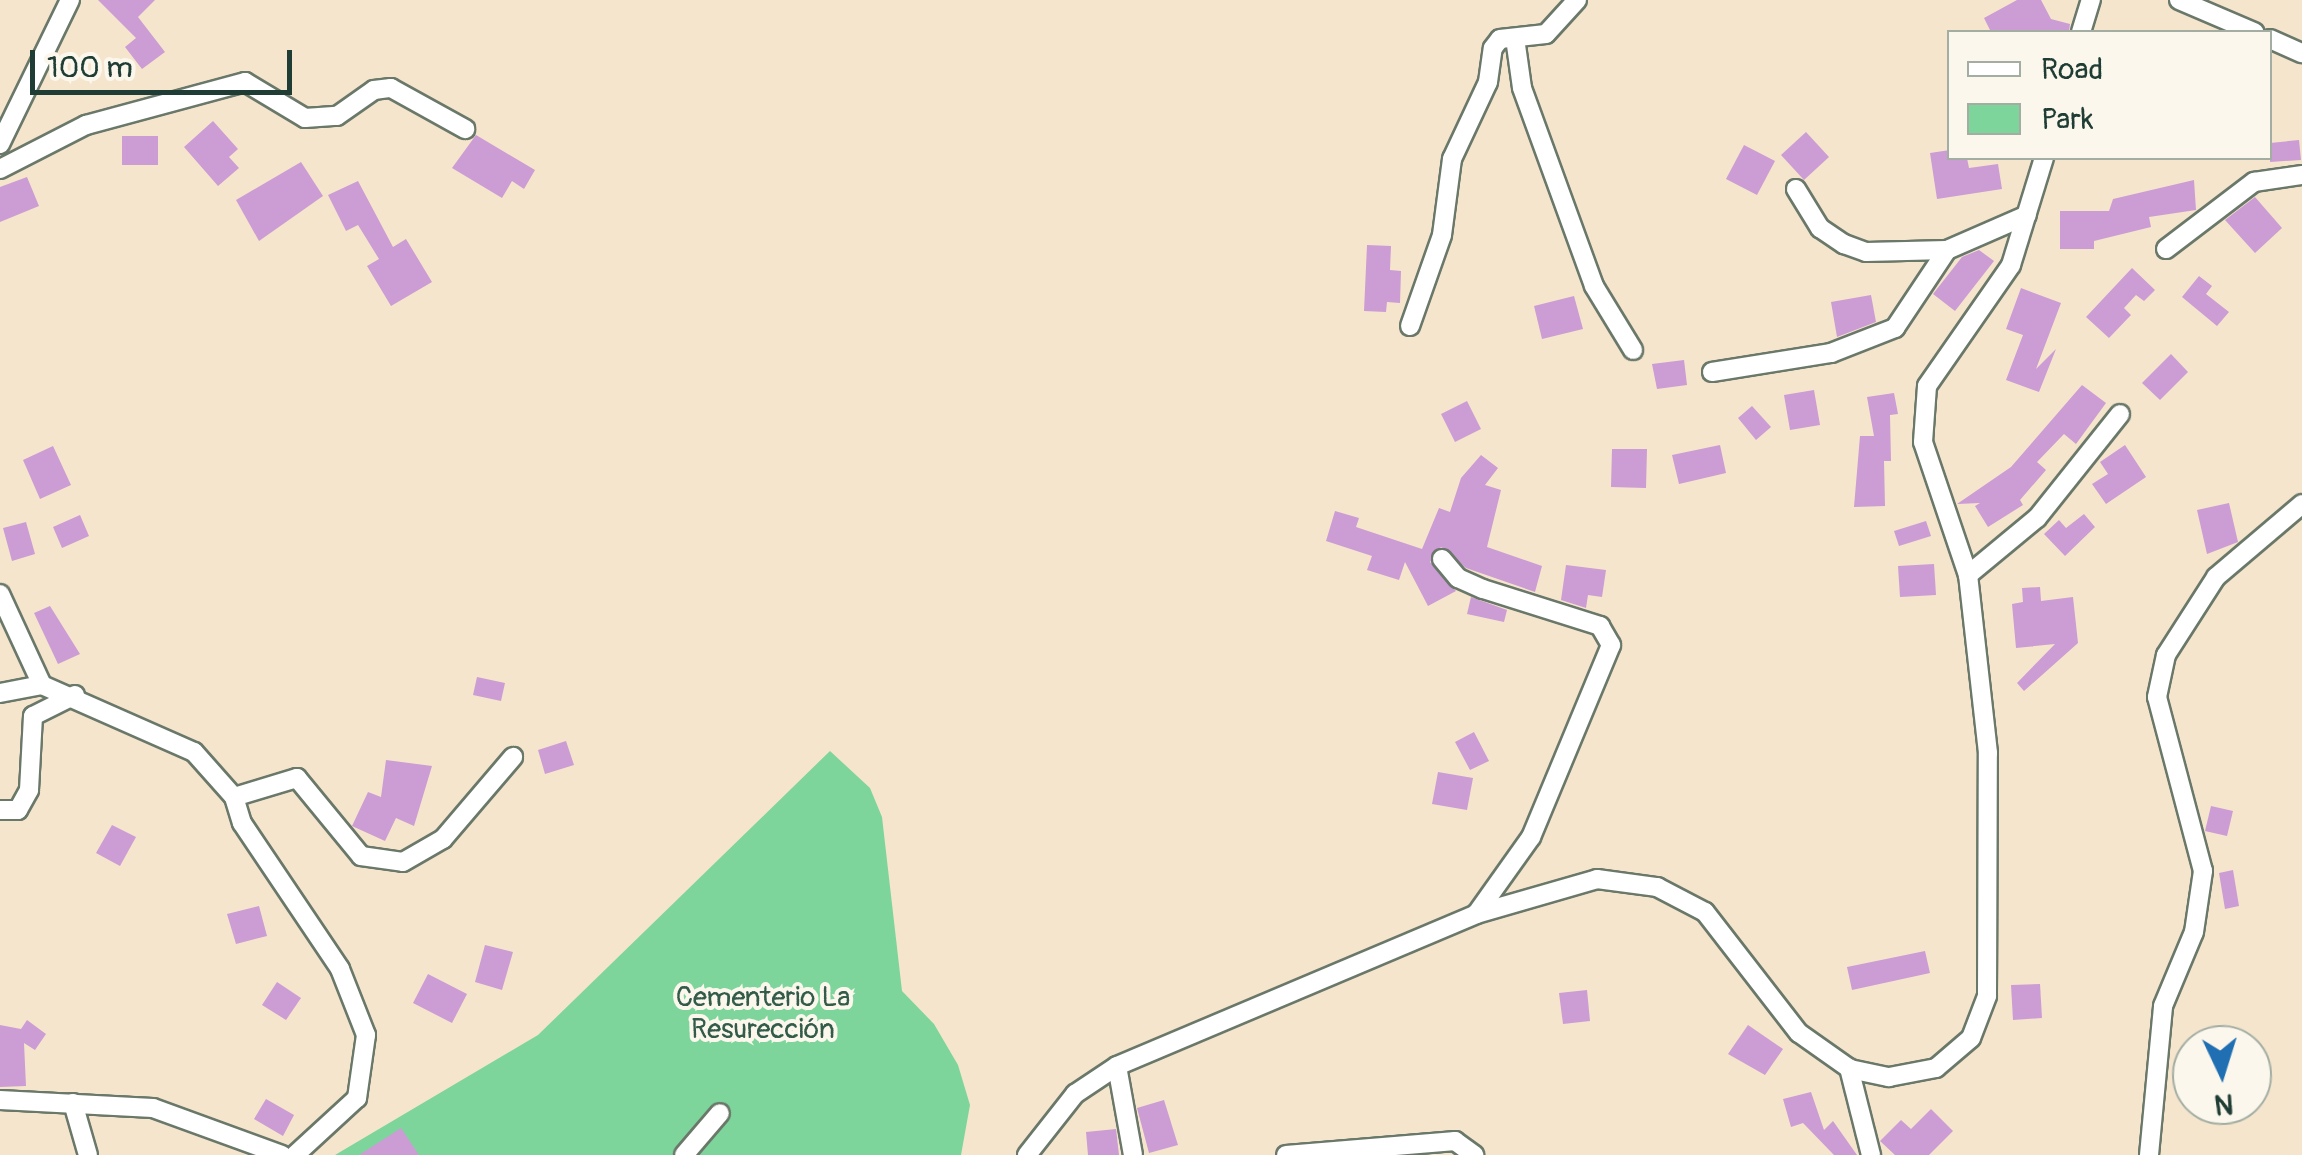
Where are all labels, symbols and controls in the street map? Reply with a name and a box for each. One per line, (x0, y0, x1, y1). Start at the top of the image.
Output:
scale bar (35, 30, 298, 92)
legend (1947, 30, 2272, 160)
text: 100 m (47, 49, 133, 86)
text: Road (2041, 51, 2103, 88)
text: Park (2041, 101, 2094, 138)
park label: Cementerio La Resurección (676, 981, 850, 1047)
north arrow (2172, 1025, 2272, 1125)
text: N (2213, 1085, 2235, 1122)

